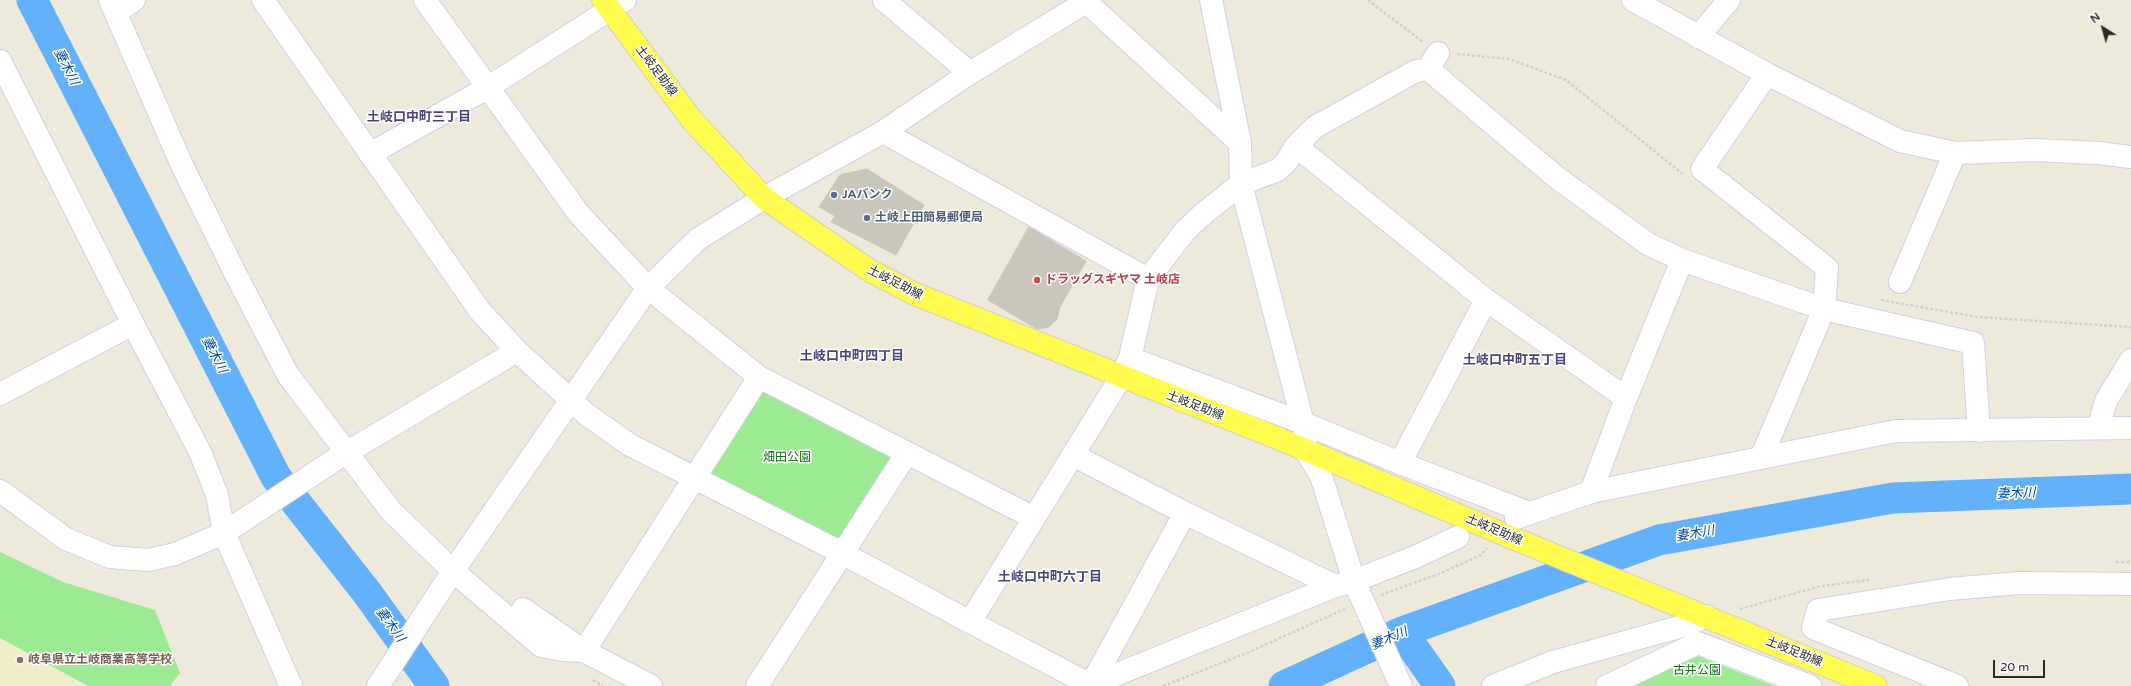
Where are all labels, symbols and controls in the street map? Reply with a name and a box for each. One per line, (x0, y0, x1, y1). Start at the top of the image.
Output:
north arrow (2083, 8, 2123, 48)
text: N (2088, 10, 2103, 26)
street label: 土岐足助線 (632, 43, 680, 99)
water label: 妻木川 (50, 46, 82, 88)
district label: 土岐口中町三丁目 (367, 110, 471, 126)
place label: JAバンク (842, 188, 893, 202)
marker: JAバンク (829, 190, 839, 200)
place label: 土岐上田簡易郵便局 (875, 211, 983, 225)
marker: 土岐上田簡易郵便局 (862, 213, 872, 223)
street label: 土岐足助線 (865, 263, 925, 303)
place label: ドラッグスギヤマ 土岐店 (1045, 273, 1180, 287)
marker: ドラッグスギヤマ 土岐店 (1032, 275, 1042, 285)
water label: 妻木川 (198, 334, 230, 376)
district label: 土岐口中町四丁目 (800, 349, 904, 365)
district label: 土岐口中町五丁目 (1463, 353, 1567, 369)
street label: 土岐足助線 (1164, 389, 1226, 423)
park label: 畑田公園 (763, 451, 811, 465)
water label: 妻木川 (1996, 486, 2036, 502)
street label: 土岐足助線 (1464, 512, 1524, 548)
water label: 妻木川 (1674, 523, 1716, 545)
district label: 土岐口中町六丁目 (998, 570, 1102, 586)
water label: 妻木川 (372, 605, 408, 645)
water label: 妻木川 (1368, 624, 1410, 654)
street label: 土岐足助線 (1763, 634, 1825, 670)
scale bar (1995, 652, 2047, 678)
place label: 岐阜県立土岐商業高等学校 (28, 653, 172, 667)
marker: 岐阜県立土岐商業高等学校 (15, 655, 25, 665)
text: 20 m (2000, 660, 2029, 674)
park label: 古井公園 (1673, 664, 1721, 678)

